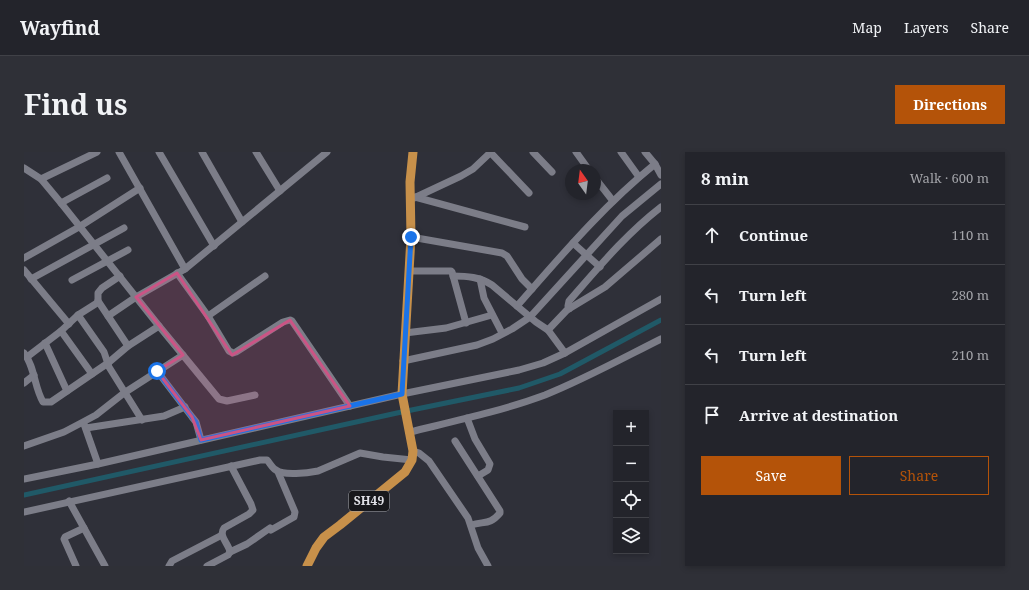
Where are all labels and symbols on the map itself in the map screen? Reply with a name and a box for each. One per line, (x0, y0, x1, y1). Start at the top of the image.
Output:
north arrow (565, 164, 601, 200)
route end (402, 228, 420, 246)
route start (148, 362, 166, 380)
road number: SH49 (349, 491, 389, 511)

